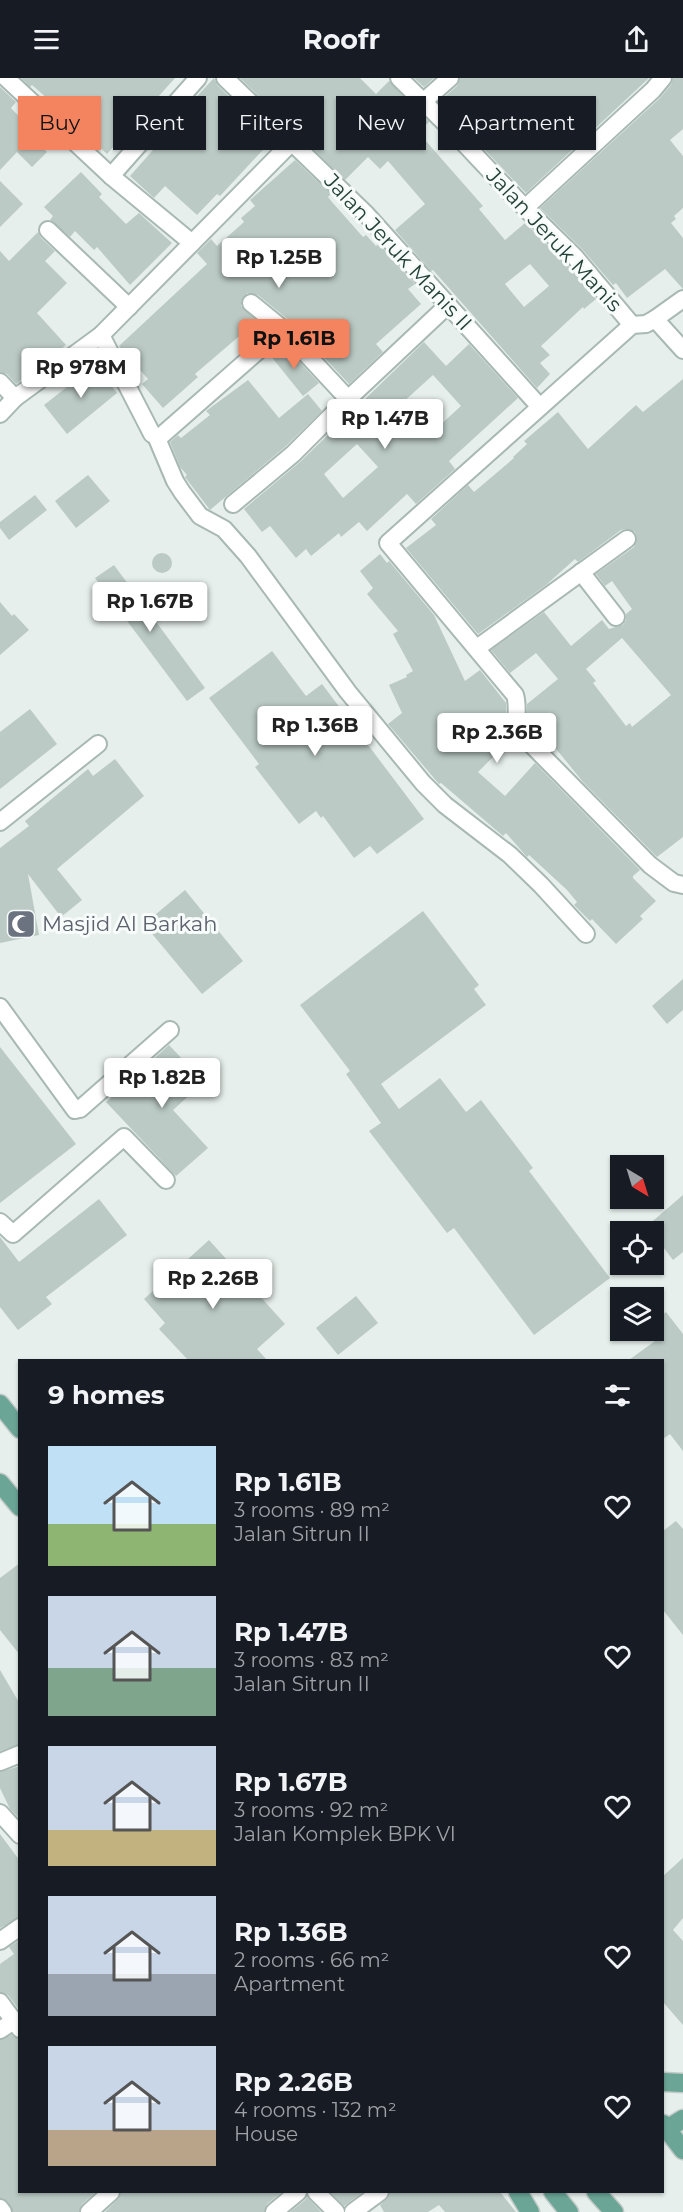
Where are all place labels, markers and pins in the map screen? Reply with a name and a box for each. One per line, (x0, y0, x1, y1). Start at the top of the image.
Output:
pin: Rp 1.25B (217, 238, 341, 289)
pin: Rp 1.61B (232, 319, 356, 370)
pin: Rp 978M (26, 348, 136, 399)
pin: Rp 1.47B (323, 399, 447, 450)
pin: Rp 1.67B (88, 582, 212, 633)
pin: Rp 1.36B (253, 706, 377, 757)
pin: Rp 2.36B (435, 713, 559, 764)
mosque icon: Masjid Al Barkah (5, 908, 37, 940)
place label: Masjid Al Barkah (42, 911, 217, 936)
pin: Rp 1.82B (100, 1058, 224, 1109)
pin: Rp 2.26B (151, 1259, 275, 1310)

